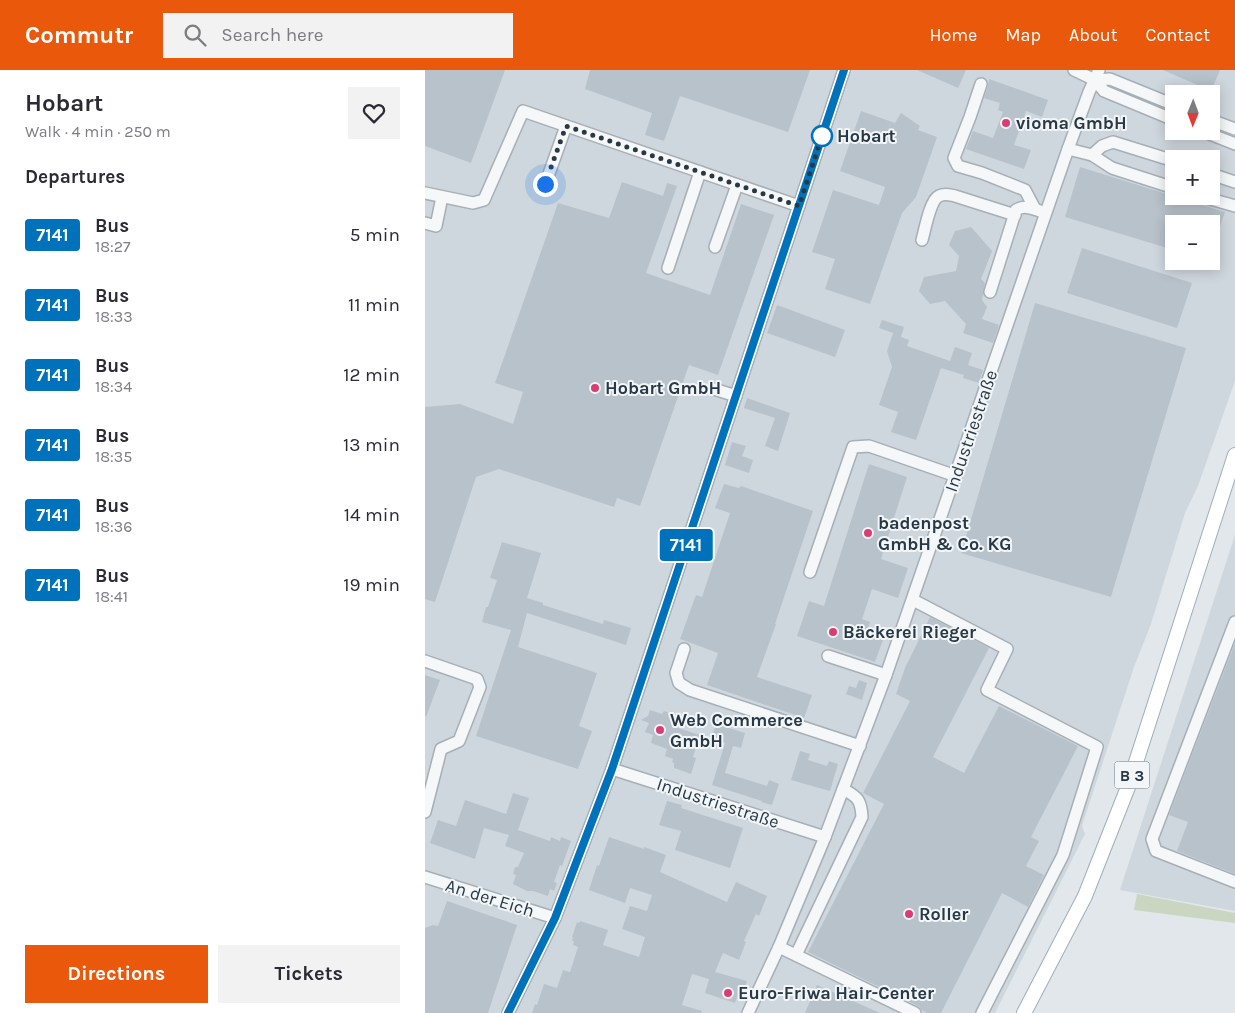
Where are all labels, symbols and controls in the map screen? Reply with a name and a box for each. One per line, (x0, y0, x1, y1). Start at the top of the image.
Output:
search box (163, 13, 513, 58)
text: Commutr (25, 21, 133, 49)
icon: search (181, 21, 209, 49)
text: Search here (221, 24, 323, 46)
text: Home (929, 24, 977, 46)
text: Map (1005, 24, 1041, 46)
text: About (1069, 24, 1118, 46)
text: Contact (1146, 24, 1210, 46)
north arrow (1165, 85, 1220, 140)
map controls (1165, 85, 1220, 270)
button: heart (348, 87, 400, 139)
text: Hobart (25, 89, 103, 117)
place label: vioma GmbH (1016, 112, 1127, 134)
marker: vioma GmbH (1000, 117, 1012, 129)
text: Walk · 4 min · 250 m (25, 122, 171, 141)
marker: Hobart (811, 125, 833, 147)
place label: Hobart (837, 125, 896, 147)
button: + (1165, 150, 1220, 205)
text: Departures (25, 166, 125, 188)
your location (533, 172, 558, 197)
text: Bus (95, 215, 129, 237)
button: − (1165, 215, 1220, 270)
text: 7141 (36, 224, 69, 246)
text: 5 min (350, 224, 400, 246)
text: 18:27 (95, 237, 131, 256)
text: Bus (95, 285, 129, 307)
text: 7141 (36, 294, 69, 316)
text: 11 min (348, 294, 400, 316)
text: 18:33 (95, 307, 133, 326)
text: Bus (95, 355, 129, 377)
text: 7141 (36, 364, 69, 386)
text: 12 min (343, 364, 400, 386)
street label: Industriestraße (940, 367, 1002, 495)
text: 18:34 (95, 377, 132, 396)
place label: Hobart GmbH (605, 377, 721, 399)
marker: Hobart GmbH (589, 382, 601, 394)
text: Bus (95, 425, 129, 447)
text: 7141 (36, 434, 69, 456)
text: 13 min (343, 434, 400, 456)
text: 18:35 (95, 447, 132, 466)
text: Bus (95, 495, 129, 517)
text: 7141 (36, 504, 69, 526)
text: 14 min (344, 504, 400, 526)
place label: badenpost GmbH & Co. KG (878, 512, 1011, 555)
text: 18:36 (95, 517, 132, 536)
marker: badenpost GmbH & Co. KG (862, 527, 874, 539)
line badge: 7141 (651, 529, 721, 561)
text: 7141 (670, 534, 702, 556)
text: Bus (95, 565, 129, 587)
text: 7141 (36, 574, 69, 596)
text: 19 min (343, 574, 400, 596)
text: 18:41 (95, 587, 128, 606)
place label: Bäckerei Rieger (843, 621, 976, 643)
marker: Bäckerei Rieger (827, 626, 839, 638)
place label: Web Commerce GmbH (670, 709, 803, 752)
marker: Web Commerce GmbH (654, 724, 666, 736)
road number: B 3 (1115, 762, 1149, 788)
street label: Industriestraße (654, 773, 782, 833)
street label: An der Eich (443, 874, 537, 922)
place label: Roller (919, 903, 968, 925)
marker: Roller (903, 908, 915, 920)
button: Directions (25, 945, 208, 1003)
button: Tickets (218, 945, 400, 1003)
place label: Euro-Friwa Hair-Center (738, 982, 934, 1004)
marker: Euro-Friwa Hair-Center (722, 987, 734, 999)

